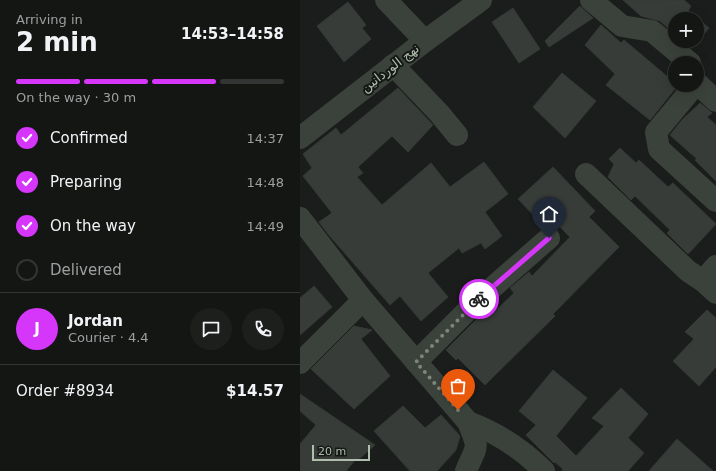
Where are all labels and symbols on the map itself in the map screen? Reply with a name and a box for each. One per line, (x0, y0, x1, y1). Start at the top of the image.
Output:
street label: نهج الوردانين (358, 41, 423, 96)
pin (532, 197, 566, 238)
courier (459, 279, 499, 319)
pin (441, 369, 475, 410)
scale bar (312, 443, 370, 462)

